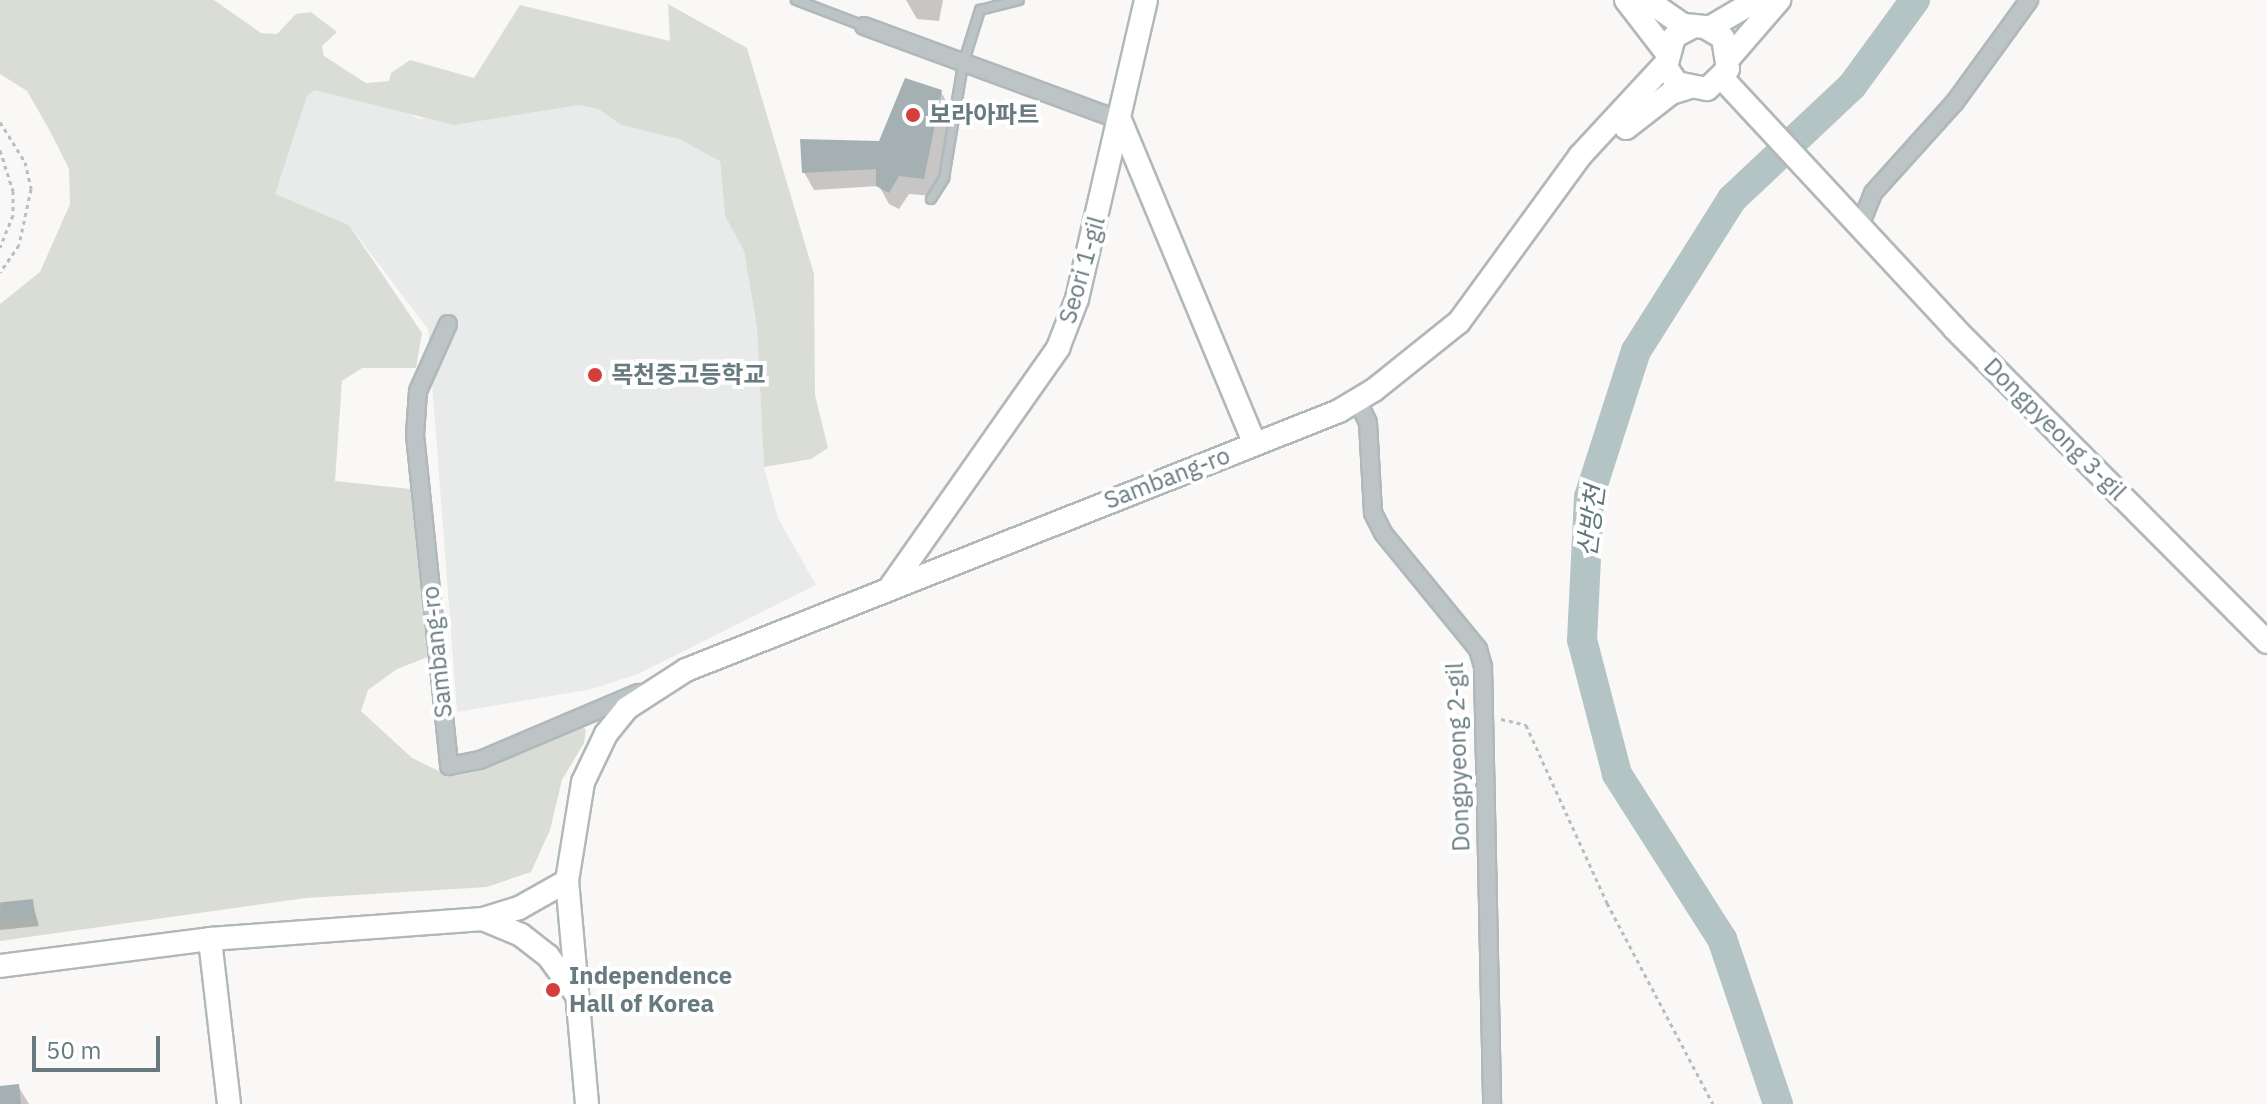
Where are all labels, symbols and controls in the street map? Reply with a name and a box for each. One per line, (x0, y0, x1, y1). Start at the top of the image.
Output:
place label: 보라아파트 (929, 101, 1039, 129)
marker: 보라아파트 (904, 106, 922, 124)
street label: Seori 1-gil (1053, 213, 1111, 327)
street label: Dongpyeong 3-gil (1978, 352, 2132, 506)
place label: 목천중고등학교 (611, 361, 766, 389)
marker: 목천중고등학교 (586, 366, 604, 384)
street label: Sambang-ro (1100, 441, 1234, 515)
water label: 산방천 (1571, 483, 1611, 559)
street label: Sambang-ro (416, 585, 458, 719)
street label: Dongpyeong 2-gil (1440, 662, 1476, 852)
place label: Independence Hall of Korea (569, 962, 732, 1018)
marker: Independence Hall of Korea (544, 981, 562, 999)
scale bar (36, 1020, 164, 1070)
text: 50 m (46, 1034, 101, 1066)

